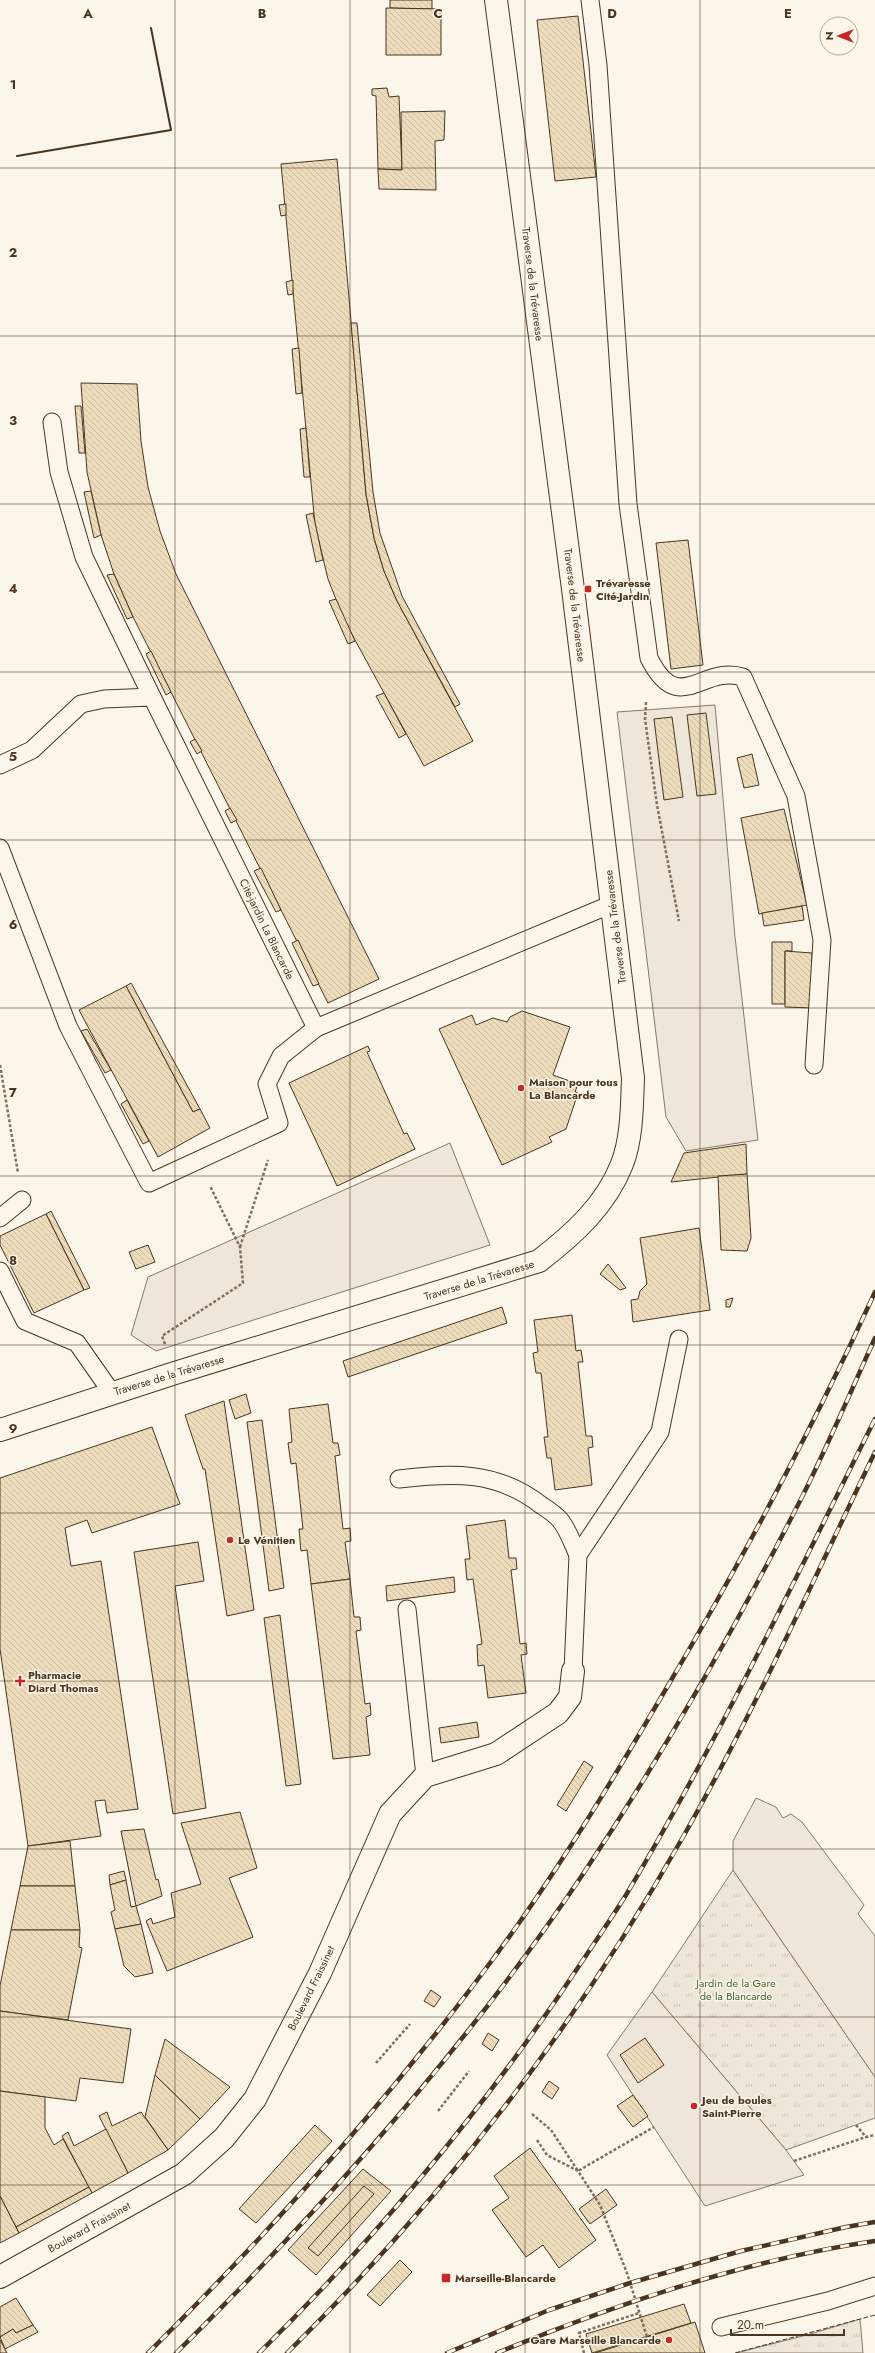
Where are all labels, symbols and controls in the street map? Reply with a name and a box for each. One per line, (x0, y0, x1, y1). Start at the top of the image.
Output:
text: A (82, 4, 93, 23)
text: B (258, 4, 267, 23)
text: C (433, 4, 443, 23)
text: D (607, 4, 617, 23)
text: E (784, 4, 792, 23)
north arrow (819, 16, 859, 56)
text: N (821, 32, 837, 40)
text: 1 (10, 75, 16, 94)
street label: Traverse de la Trévaresse (518, 226, 548, 342)
text: 2 (9, 243, 17, 262)
text: 3 (9, 411, 17, 430)
street label: Traverse de la Trévaresse (560, 547, 590, 663)
place label: Trévaresse Cité-Jardin (596, 575, 651, 604)
text: 4 (8, 579, 18, 598)
marker: Trévaresse Cité-Jardin (583, 584, 593, 594)
text: 5 (9, 747, 17, 766)
street label: Traverse de la Trévaresse (600, 869, 630, 985)
street label: Cité-jardin La Blancarde (236, 876, 299, 982)
text: 6 (9, 915, 18, 934)
place label: Maison pour tous La Blancarde (529, 1074, 618, 1103)
text: 7 (9, 1083, 17, 1102)
marker: Maison pour tous La Blancarde (516, 1083, 526, 1093)
text: 8 (9, 1251, 17, 1270)
street label: Traverse de la Trévaresse (422, 1256, 536, 1304)
street label: Traverse de la Trévaresse (112, 1351, 226, 1399)
text: 9 (9, 1419, 18, 1438)
place label: Le Vénitien (238, 1532, 295, 1548)
marker: Le Vénitien (225, 1535, 235, 1545)
place label: Pharmacie Diard Thomas (28, 1667, 99, 1696)
marker: Pharmacie Diard Thomas (15, 1676, 25, 1686)
street label: Boulevard Fraissinet (284, 1943, 339, 2033)
park label: Jardin de la Gare de la Blancarde (694, 1975, 776, 2004)
place label: Jeu de boules Saint-Pierre (700, 2092, 772, 2121)
marker: Jeu de boules Saint-Pierre (689, 2101, 699, 2111)
street label: Boulevard Fraissinet (45, 2197, 134, 2256)
place label: Marseille-Blancarde (455, 2270, 556, 2286)
marker: Marseille-Blancarde (440, 2272, 452, 2284)
scale bar (731, 2311, 844, 2337)
text: 20 m (737, 2316, 764, 2334)
place label: Gare Marseille Blancarde (531, 2332, 661, 2348)
marker: Gare Marseille Blancarde (664, 2335, 674, 2345)

